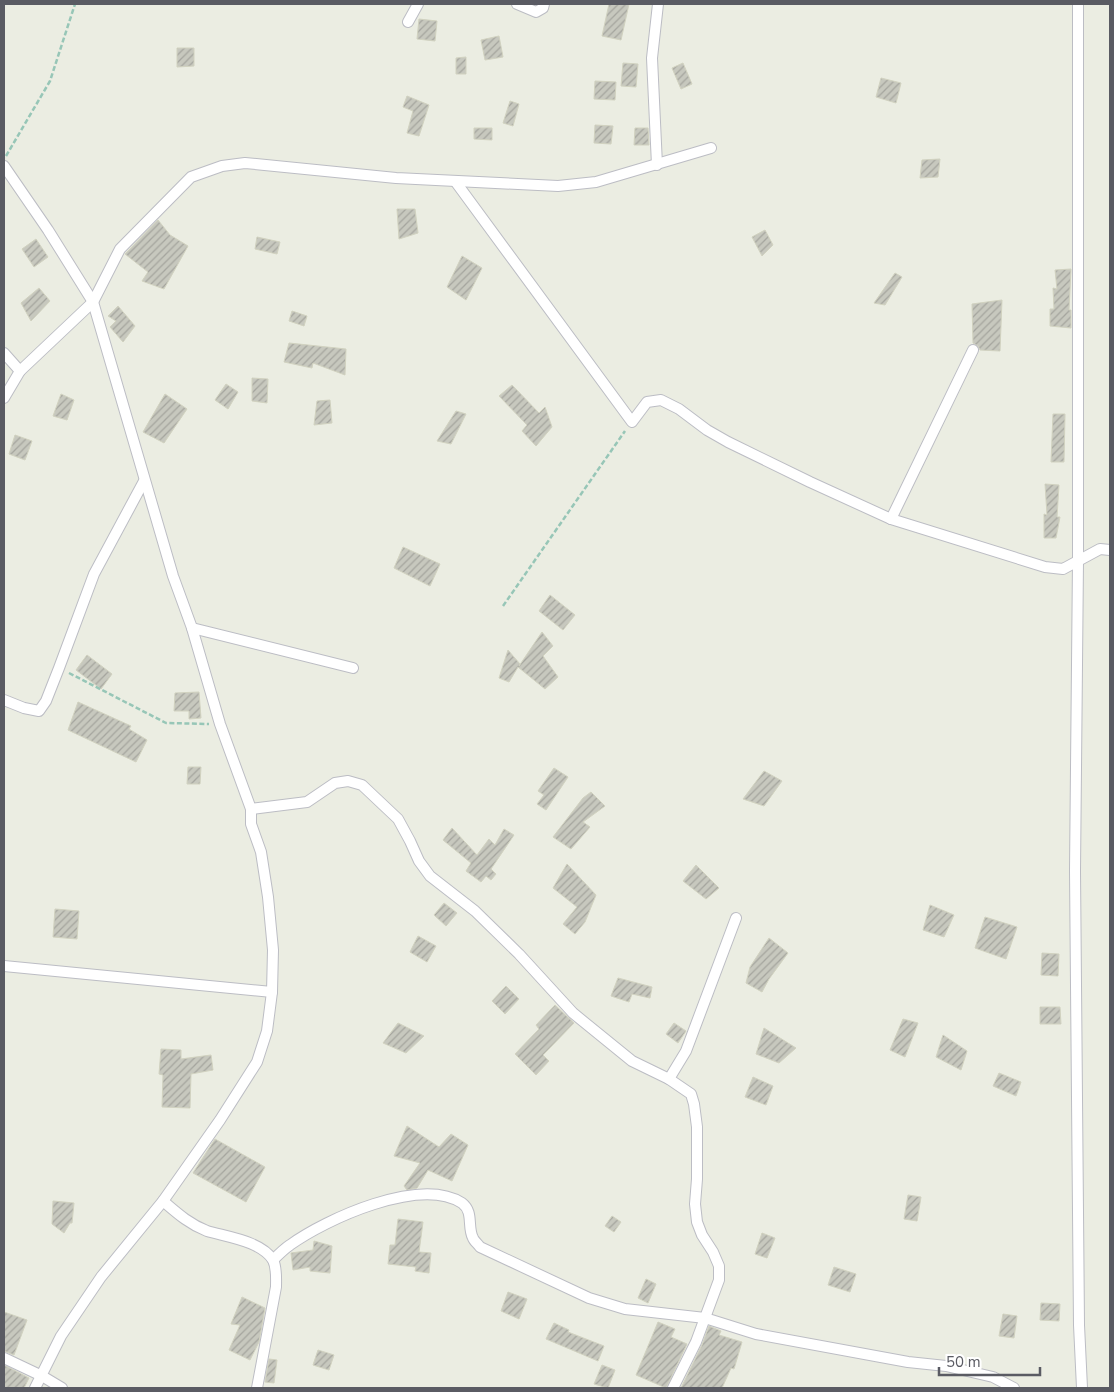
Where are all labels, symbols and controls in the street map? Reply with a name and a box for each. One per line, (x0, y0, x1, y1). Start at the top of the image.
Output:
scale bar (939, 1344, 1040, 1376)
text: 50 m (946, 1352, 981, 1372)

